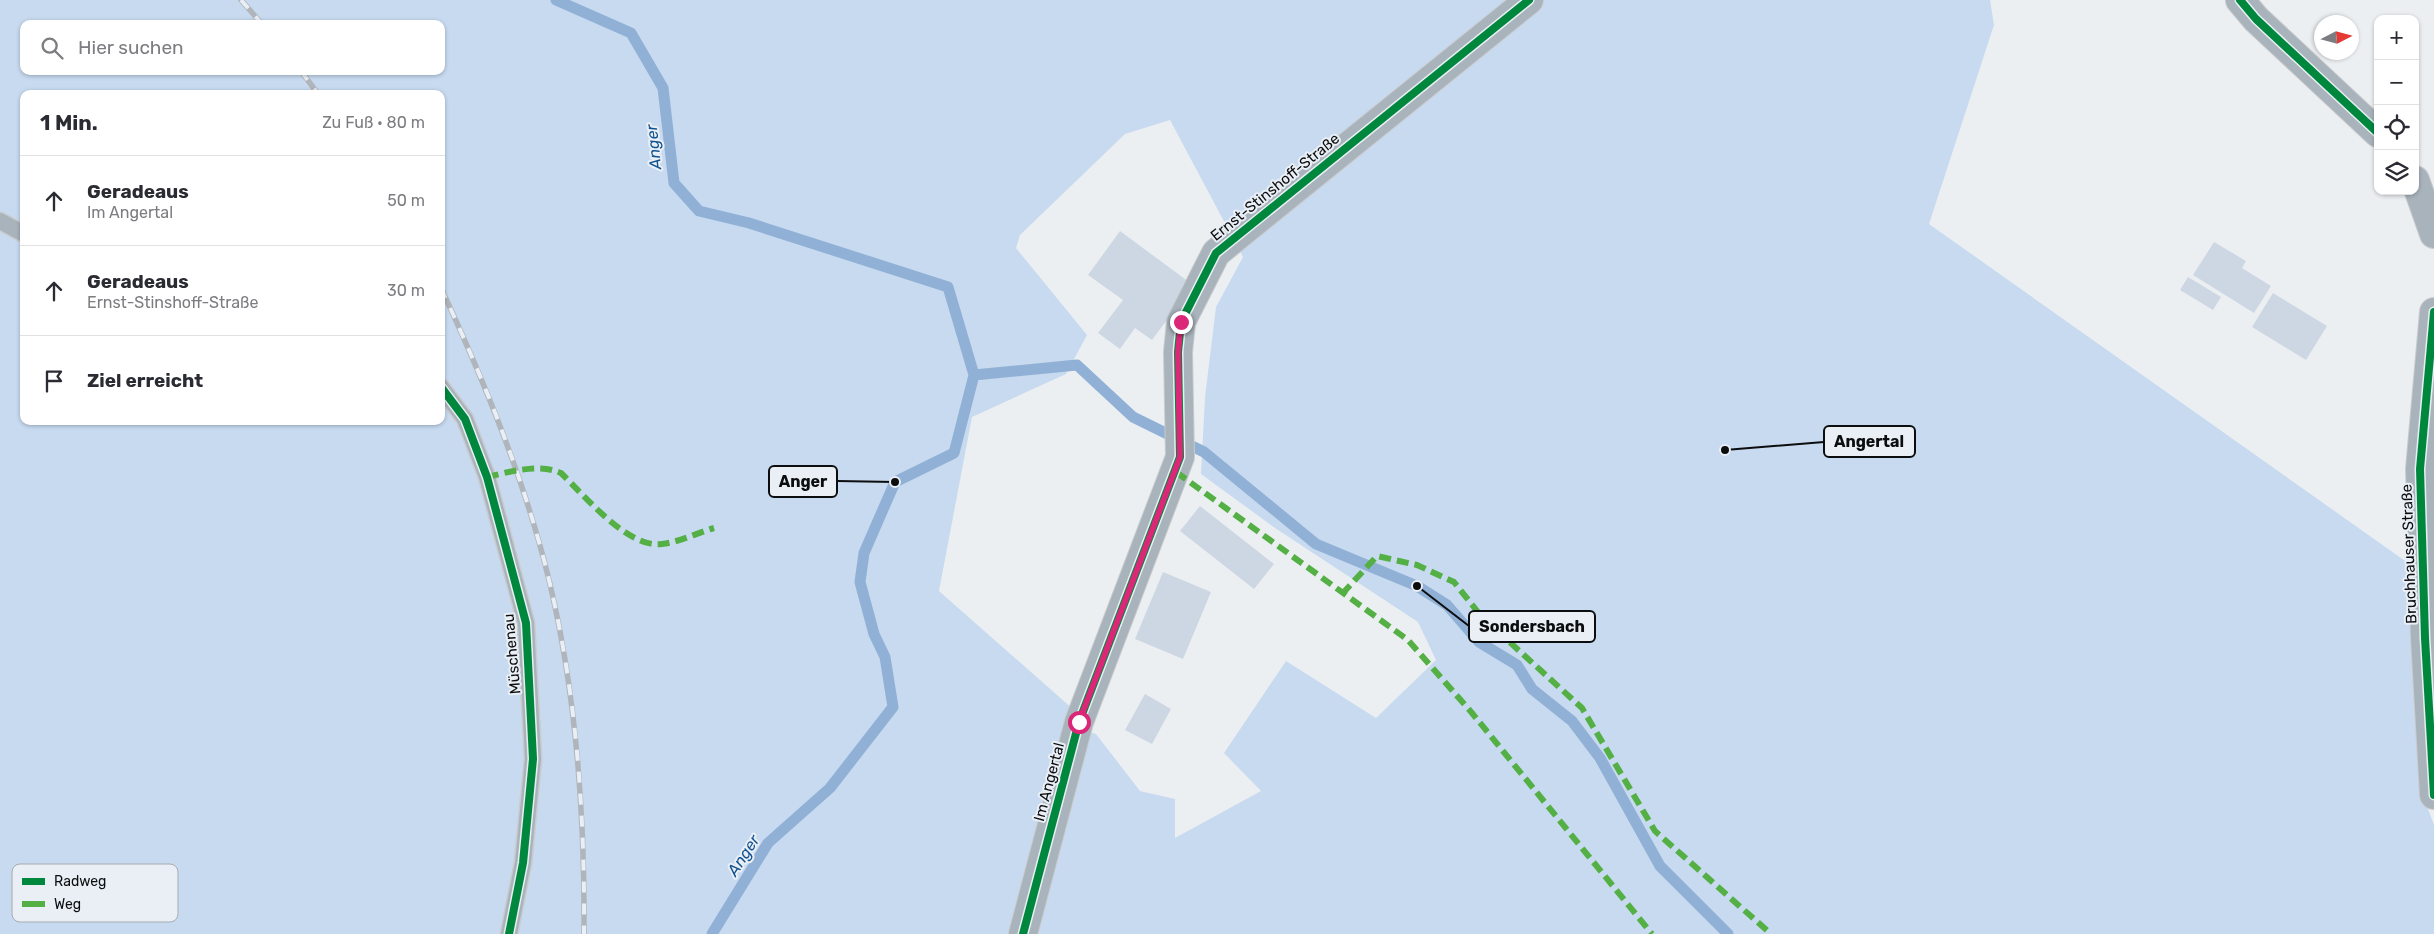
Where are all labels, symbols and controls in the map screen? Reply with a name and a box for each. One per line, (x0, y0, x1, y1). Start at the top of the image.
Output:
north arrow (2314, 15, 2359, 60)
map controls (2374, 15, 2419, 195)
button: + (2374, 15, 2419, 60)
search box (20, 20, 445, 75)
icon: search (38, 34, 66, 62)
text: Hier suchen (78, 36, 184, 59)
button: − (2374, 60, 2419, 105)
button: locate (2374, 105, 2419, 150)
text: 1 Min. (40, 110, 98, 135)
text: Zu Fuß · 80 m (322, 113, 425, 132)
water label: Anger (642, 123, 665, 171)
street label: Ernst-Stinshoff-Straße (1207, 129, 1343, 245)
button: layers (2374, 150, 2419, 195)
text: Geradeaus (87, 180, 189, 203)
icon: ahead (40, 187, 68, 215)
text: 50 m (387, 191, 425, 210)
text: Im Angertal (87, 203, 173, 222)
text: Geradeaus (87, 270, 189, 293)
icon: ahead (40, 277, 68, 305)
text: 30 m (387, 281, 425, 300)
text: Ernst-Stinshoff-Straße (87, 293, 258, 312)
route end (1170, 311, 1193, 334)
icon: arrive (40, 367, 68, 395)
text: Ziel erreicht (87, 369, 203, 392)
callout: Angertal (1824, 426, 1915, 457)
text: Angertal (1834, 432, 1904, 451)
callout: Anger (769, 466, 837, 497)
text: Anger (779, 472, 828, 491)
street label: Bruchhauser Straße (2398, 484, 2420, 624)
callout: Sondersbach (1469, 611, 1595, 642)
street label: Müschenau (500, 613, 524, 695)
text: Sondersbach (1479, 617, 1585, 636)
route start (1068, 711, 1091, 734)
street label: Im Angertal (1030, 741, 1068, 823)
water label: Anger (723, 830, 764, 880)
legend (12, 864, 178, 922)
text: Radweg (54, 873, 106, 890)
text: Weg (54, 896, 81, 913)

